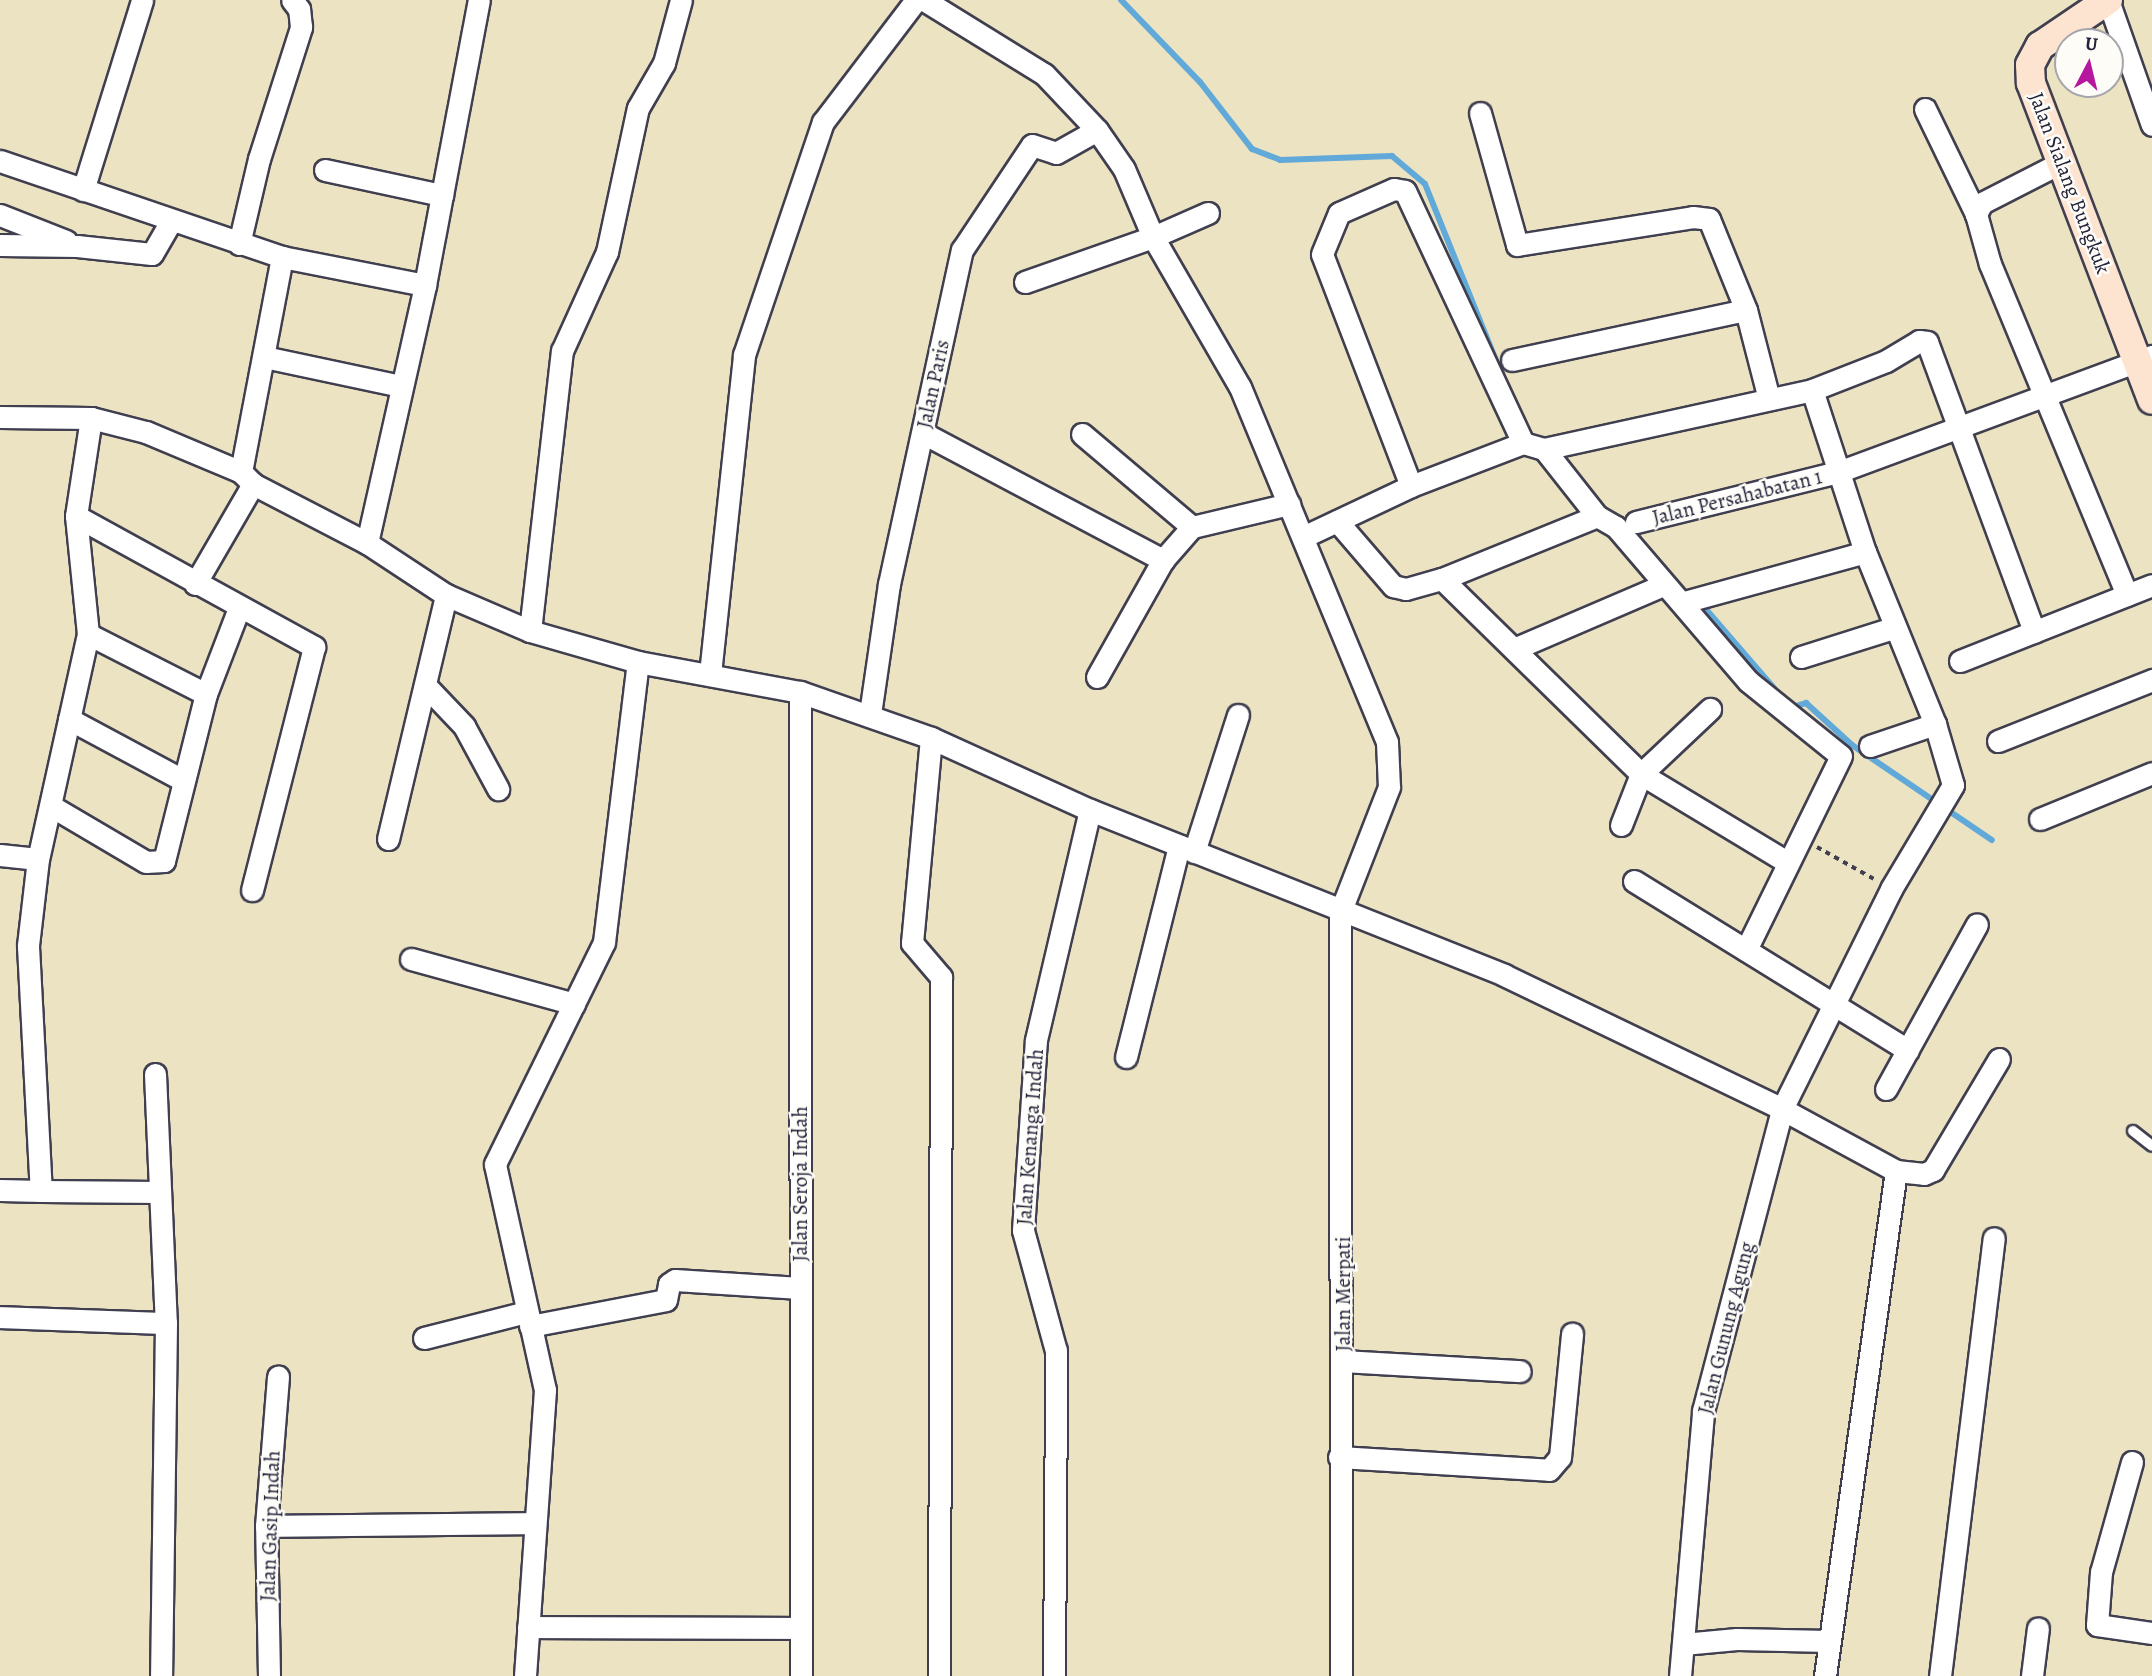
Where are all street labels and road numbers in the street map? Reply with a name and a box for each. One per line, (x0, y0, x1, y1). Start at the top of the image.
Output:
street label: Jalan Sialang Bungkuk (2024, 89, 2116, 277)
street label: Jalan Paris (911, 337, 955, 431)
street label: Jalan Persahabatan 1 (1650, 464, 1824, 530)
street label: Jalan Kenanga Indah (1011, 1048, 1049, 1226)
street label: Jalan Seroja Indah (787, 1106, 813, 1262)
street label: Jalan Merpati (1330, 1236, 1356, 1352)
street label: Jalan Gunung Agung (1692, 1239, 1760, 1417)
street label: Jalan Gasip Indah (255, 1450, 285, 1602)

